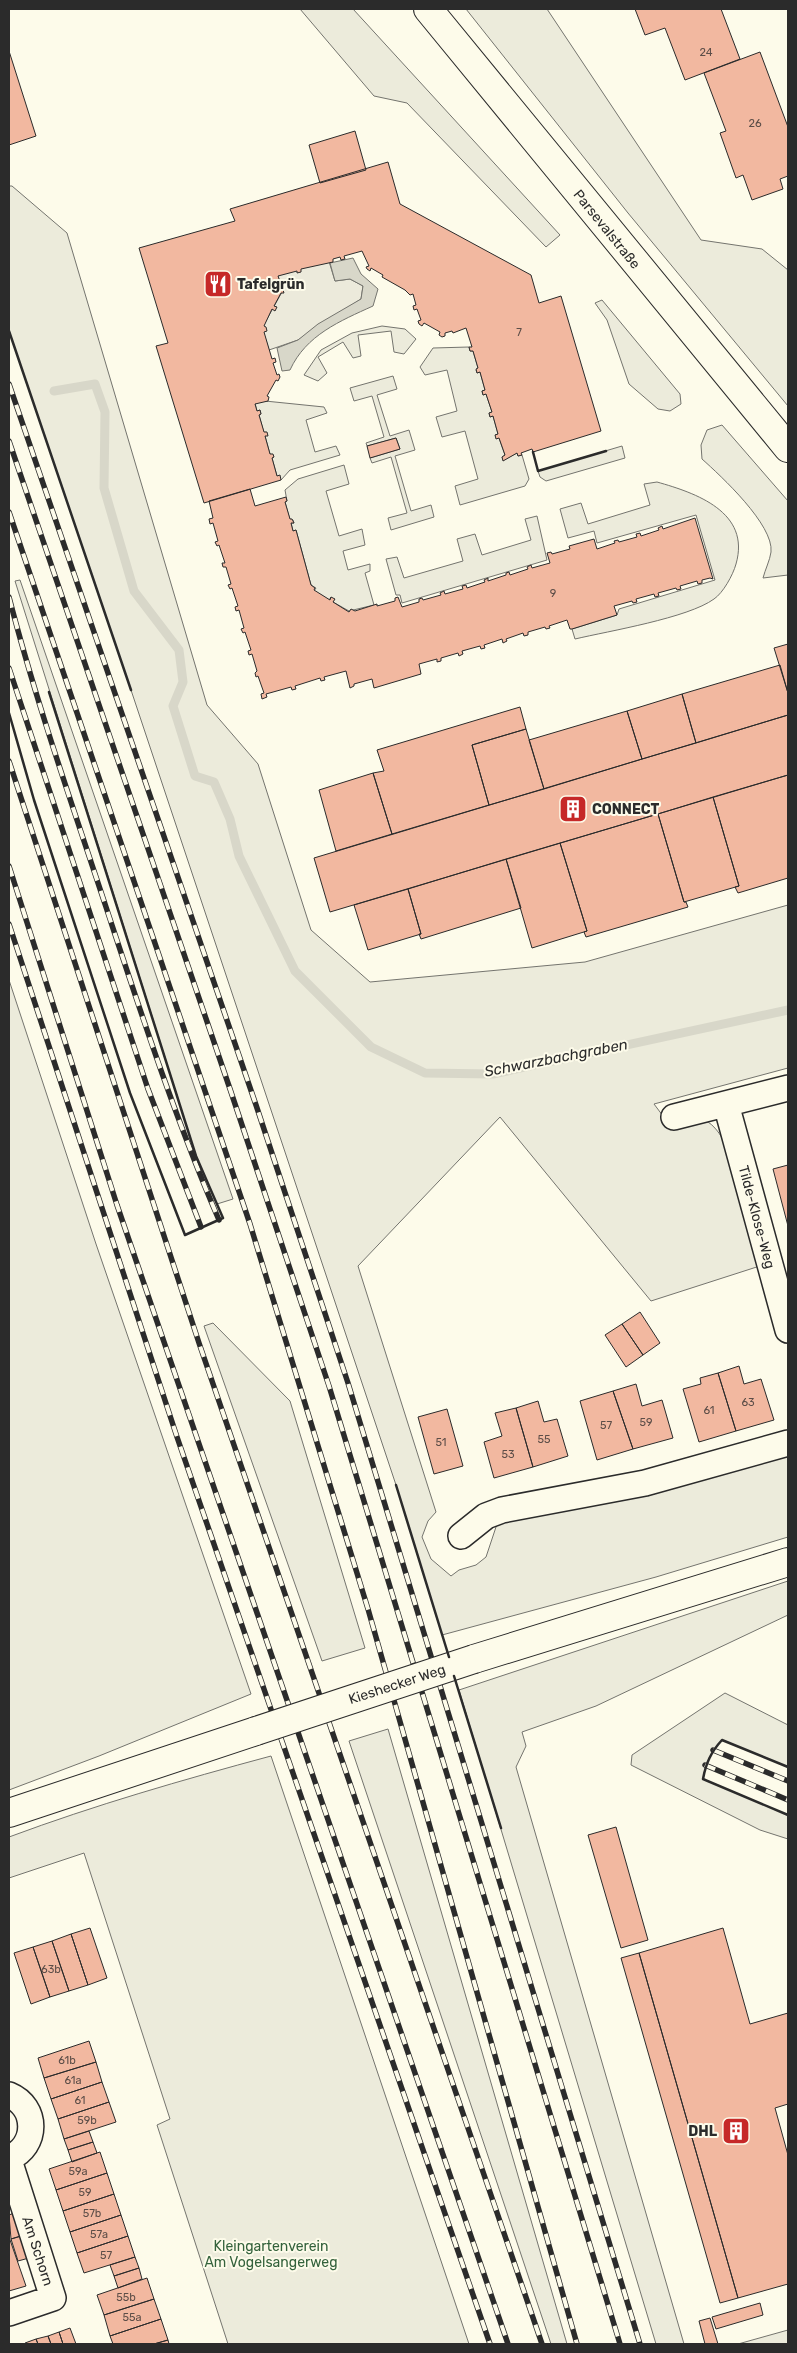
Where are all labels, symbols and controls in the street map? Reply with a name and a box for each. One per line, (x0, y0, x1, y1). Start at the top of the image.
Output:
house number: 24 (699, 46, 713, 59)
house number: 26 (748, 117, 762, 130)
street label: Parsevalstraße (570, 186, 644, 272)
restaurant icon: Tafelgrün (203, 269, 233, 299)
place label: Tafelgrün (237, 276, 304, 293)
house number: 7 (516, 326, 522, 339)
house number: 9 (550, 587, 556, 600)
building icon: CONNECT (558, 794, 588, 824)
place label: CONNECT (592, 801, 660, 818)
water label: Schwarzbachgraben (483, 1035, 629, 1081)
street label: Tilde-Klose-Weg (735, 1164, 778, 1271)
house number: 63 (741, 1396, 755, 1409)
house number: 61 (703, 1404, 715, 1417)
house number: 59 (639, 1416, 653, 1429)
house number: 57 (600, 1419, 612, 1432)
house number: 55 (537, 1433, 551, 1446)
house number: 51 (435, 1436, 447, 1449)
house number: 53 (501, 1448, 515, 1461)
street label: Kieshecker Weg (347, 1661, 448, 1708)
house number: 63b (41, 1963, 61, 1976)
house number: 61b (58, 2054, 76, 2067)
house number: 61a (64, 2074, 82, 2087)
house number: 61 (74, 2094, 86, 2107)
house number: 59b (77, 2114, 97, 2127)
building icon: DHL (721, 2116, 751, 2146)
place label: DHL (688, 2123, 718, 2140)
house number: 59a (68, 2165, 88, 2178)
house number: 59 (78, 2186, 92, 2199)
house number: 57b (83, 2207, 101, 2220)
street label: Am Schorn (18, 2214, 57, 2288)
house number: 57a (90, 2228, 108, 2241)
park label: Kleingartenverein Am Vogelsangerweg (204, 2238, 338, 2271)
house number: 57 (100, 2249, 112, 2262)
house number: 55b (116, 2291, 136, 2304)
house number: 55a (122, 2311, 142, 2324)

